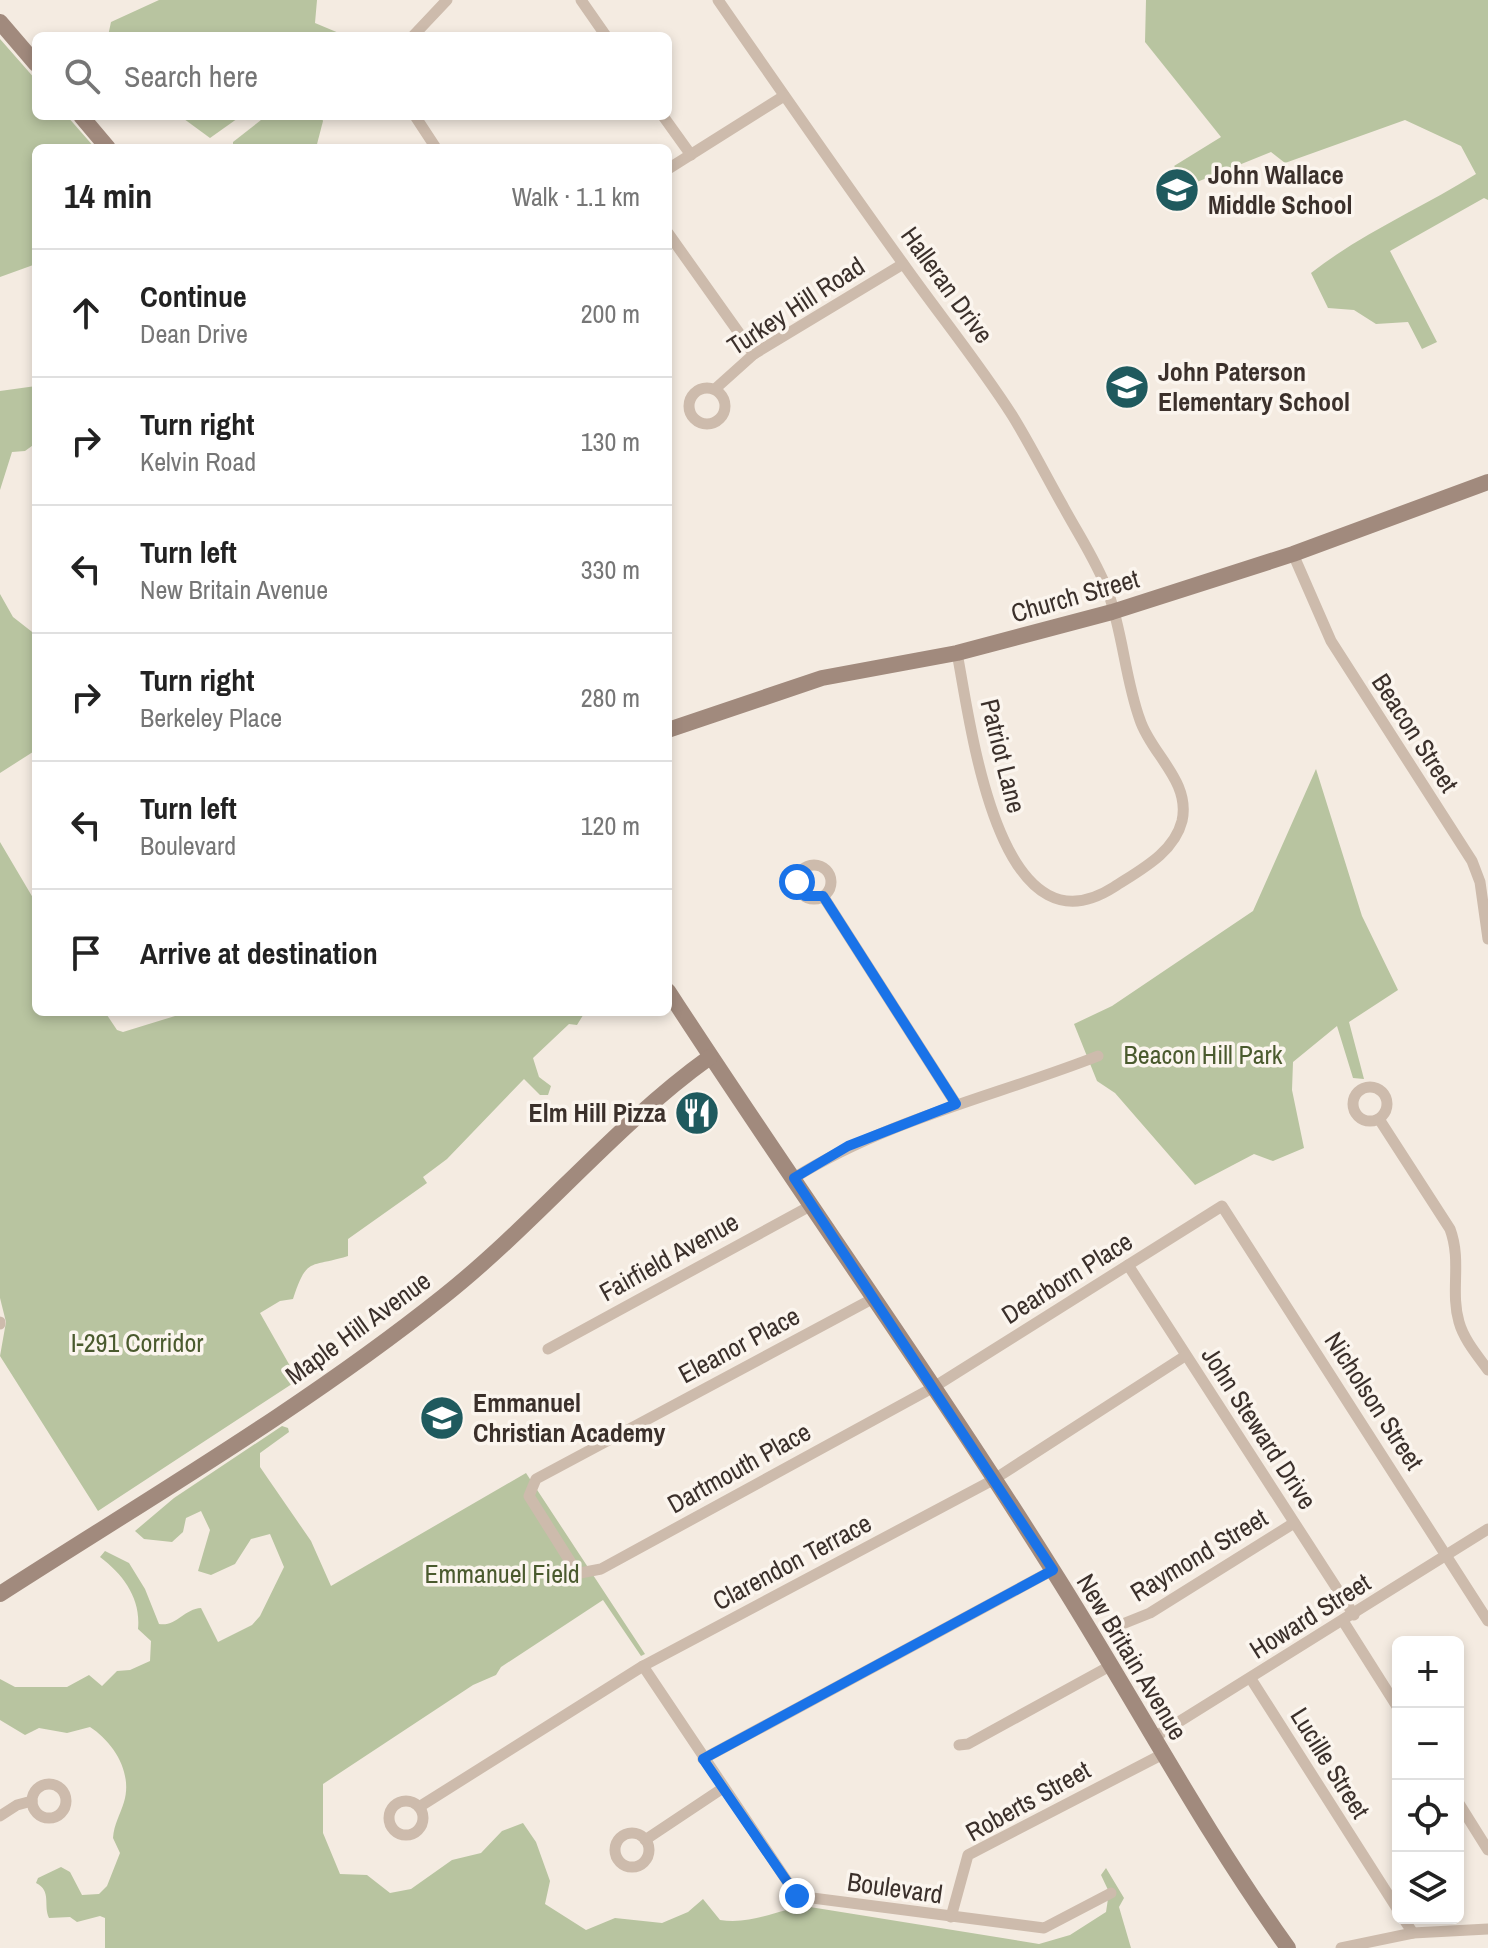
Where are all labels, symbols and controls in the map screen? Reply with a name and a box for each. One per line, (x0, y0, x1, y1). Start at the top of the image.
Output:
search box (32, 32, 672, 120)
icon: search (60, 54, 104, 98)
text: Search here (124, 56, 258, 96)
place label: John Wallace Middle School (1208, 157, 1353, 222)
school or university icon: John Wallace Middle School (1153, 166, 1201, 214)
text: 14 min (64, 173, 152, 219)
text: Walk · 1.1 km (512, 179, 640, 214)
street label: Halleran Drive (893, 219, 1002, 350)
street label: Turkey Hill Road (720, 248, 871, 363)
text: Continue (140, 276, 247, 316)
icon: ahead (64, 291, 108, 335)
text: 200 m (581, 296, 640, 331)
text: Dean Drive (140, 316, 248, 351)
place label: John Paterson Elementary School (1158, 354, 1350, 419)
school or university icon: John Paterson Elementary School (1103, 363, 1151, 411)
text: Turn right (140, 404, 254, 444)
icon: right (64, 419, 108, 463)
text: 130 m (581, 424, 640, 459)
text: Kelvin Road (140, 444, 256, 479)
text: Turn left (140, 532, 237, 572)
icon: left (64, 547, 108, 591)
text: 330 m (581, 552, 640, 587)
street label: Church Street (1007, 561, 1143, 630)
text: New Britain Avenue (140, 572, 328, 607)
text: Turn right (140, 660, 254, 700)
street label: Beacon Street (1364, 667, 1467, 799)
icon: right (64, 675, 108, 719)
text: 280 m (581, 680, 640, 715)
street label: Patriot Lane (972, 695, 1035, 816)
text: Berkeley Place (140, 700, 282, 735)
text: Turn left (140, 788, 237, 828)
icon: left (64, 803, 108, 847)
text: 120 m (581, 808, 640, 843)
text: Boulevard (140, 828, 236, 863)
route start (779, 864, 815, 900)
icon: arrive (64, 931, 108, 975)
text: Arrive at destination (140, 933, 378, 973)
park label: Beacon Hill Park (1124, 1037, 1283, 1072)
restaurant icon: Elm Hill Pizza (673, 1089, 721, 1137)
place label: Elm Hill Pizza (529, 1095, 666, 1130)
street label: Fairfield Avenue (593, 1204, 745, 1309)
street label: Dearborn Place (995, 1223, 1139, 1332)
street label: Maple Hill Avenue (278, 1263, 437, 1392)
street label: Eleanor Place (672, 1298, 806, 1391)
park label: I-291 Corridor (71, 1325, 203, 1360)
street label: Nicholson Street (1317, 1325, 1432, 1476)
street label: John Steward Drive (1194, 1340, 1325, 1516)
place label: Emmanuel Christian Academy (473, 1385, 665, 1450)
school or university icon: Emmanuel Christian Academy (418, 1394, 466, 1442)
street label: Dartmouth Place (661, 1414, 817, 1521)
street label: Raymond Street (1124, 1500, 1274, 1609)
street label: Clarendon Terrace (706, 1505, 877, 1618)
park label: Emmanuel Field (424, 1556, 580, 1591)
street label: Howard Street (1243, 1565, 1377, 1667)
street label: New Britain Avenue (1069, 1567, 1196, 1746)
map controls (1392, 1636, 1464, 1924)
button: + (1392, 1636, 1464, 1708)
street label: Lucille Street (1283, 1701, 1378, 1825)
button: − (1392, 1708, 1464, 1780)
street label: Roberts Street (959, 1752, 1096, 1849)
button: locate (1392, 1780, 1464, 1852)
button: layers (1392, 1852, 1464, 1924)
street label: Boulevard (845, 1863, 945, 1912)
route end (779, 1878, 815, 1914)

